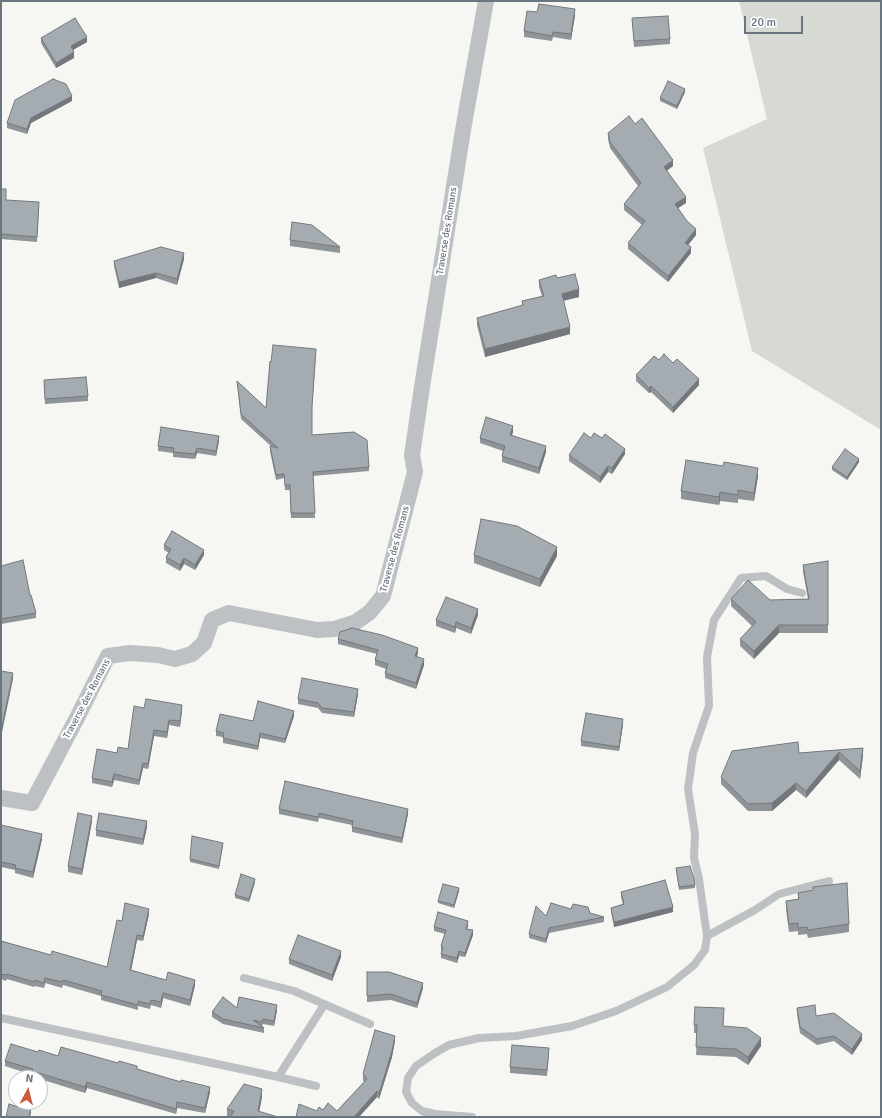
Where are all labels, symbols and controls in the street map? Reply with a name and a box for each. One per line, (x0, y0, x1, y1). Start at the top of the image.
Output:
scale bar (746, 8, 805, 34)
text: 20 m (751, 15, 776, 30)
street label: Traverse des Romans (434, 186, 460, 276)
street label: Traverse des Romans (378, 505, 412, 593)
street label: Traverse des Romans (61, 657, 113, 741)
north arrow (8, 1070, 48, 1110)
text: N (25, 1072, 34, 1086)

